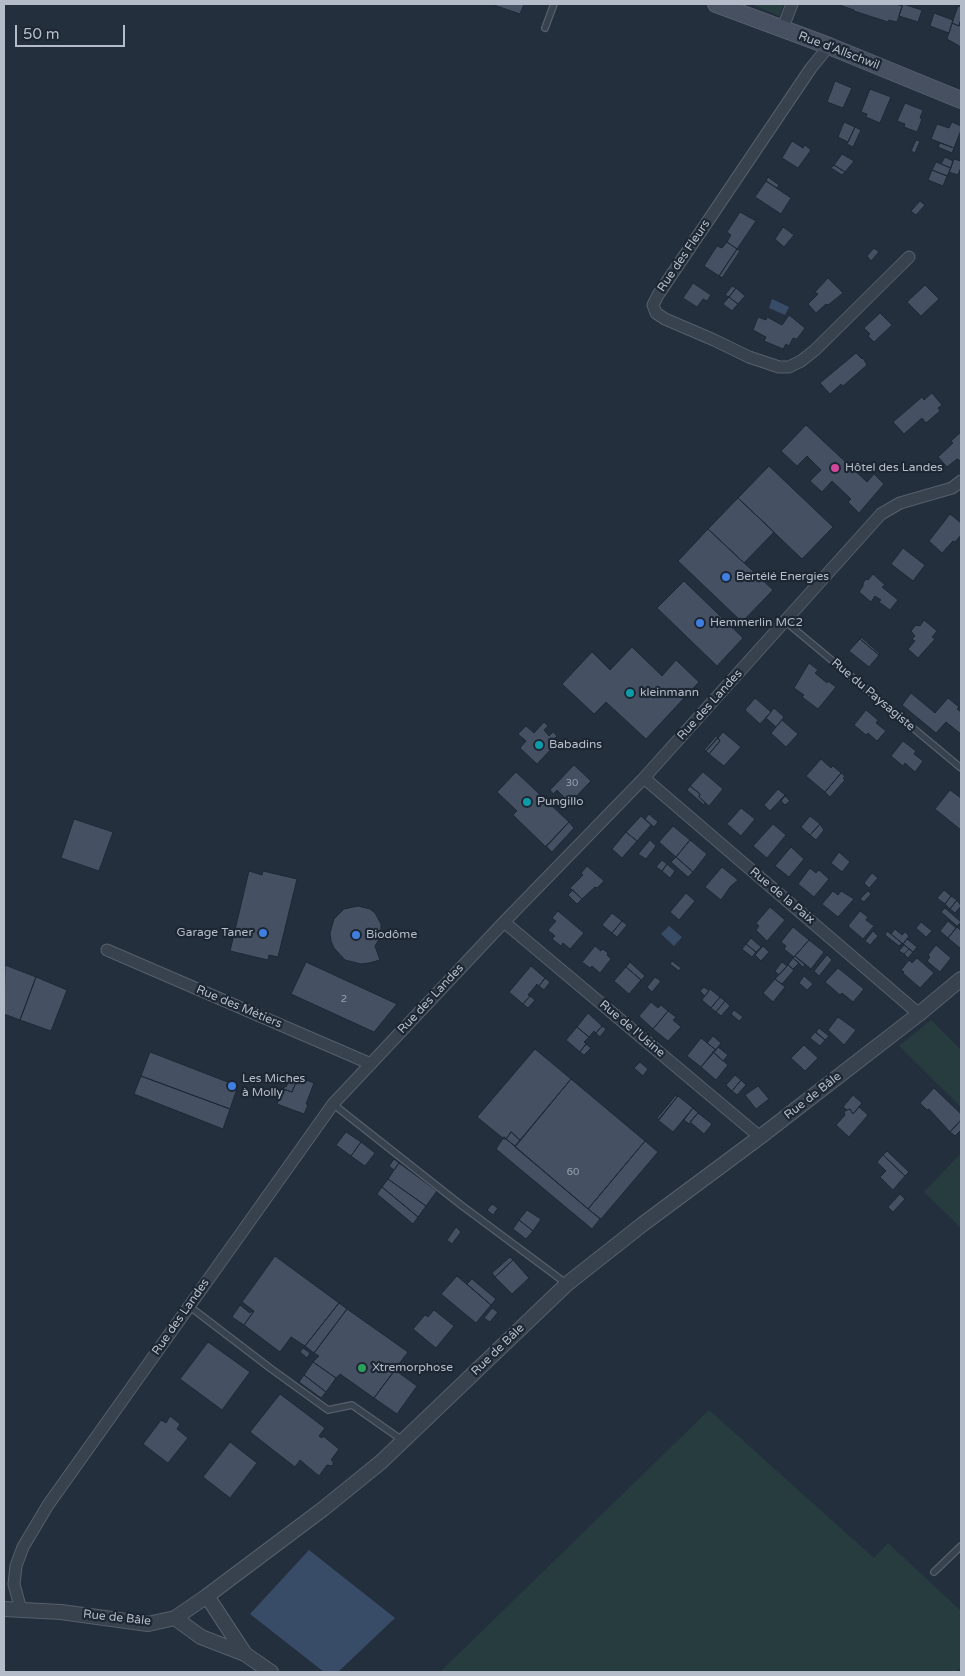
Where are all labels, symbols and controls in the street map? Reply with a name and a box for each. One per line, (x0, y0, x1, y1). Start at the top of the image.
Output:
scale bar (18, 15, 128, 47)
text: 50 m (23, 25, 60, 43)
street label: Rue d'Allschwil (796, 29, 882, 73)
street label: Rue des Fleurs (655, 217, 713, 295)
place label: Hôtel des Landes (845, 461, 943, 475)
marker: Hôtel des Landes (829, 462, 841, 474)
place label: Bertélé Energies (736, 570, 829, 584)
marker: Bertélé Energies (720, 571, 732, 583)
place label: Hemmerlin MC2 (710, 616, 803, 630)
marker: Hemmerlin MC2 (694, 617, 706, 629)
street label: Rue du Paysagiste (828, 656, 918, 734)
street label: Rue des Landes (675, 667, 745, 743)
place label: kleinmann (640, 686, 699, 700)
marker: kleinmann (624, 687, 636, 699)
place label: Babadins (549, 738, 602, 752)
marker: Babadins (533, 739, 545, 751)
house number: 30 (566, 777, 578, 789)
place label: Pungillo (537, 795, 583, 809)
marker: Pungillo (521, 796, 533, 808)
street label: Rue de la Paix (747, 865, 817, 927)
place label: Garage Taner (177, 926, 253, 940)
marker: Garage Taner (257, 927, 269, 939)
place label: Biodôme (366, 928, 417, 942)
marker: Biodôme (350, 929, 362, 941)
street label: Rue des Landes (395, 961, 467, 1037)
street label: Rue des Métiers (194, 982, 284, 1032)
house number: 2 (341, 993, 347, 1005)
street label: Rue de l'Usine (596, 998, 668, 1060)
street label: Rue de Bâle (782, 1069, 844, 1123)
place label: Les Miches à Molly (242, 1072, 305, 1100)
marker: Les Miches à Molly (226, 1080, 238, 1092)
house number: 60 (567, 1166, 579, 1178)
street label: Rue des Landes (149, 1276, 213, 1358)
street label: Rue de Bâle (469, 1321, 527, 1379)
place label: Xtremorphose (372, 1361, 453, 1375)
marker: Xtremorphose (356, 1362, 368, 1374)
street label: Rue de Bâle (82, 1607, 152, 1629)

